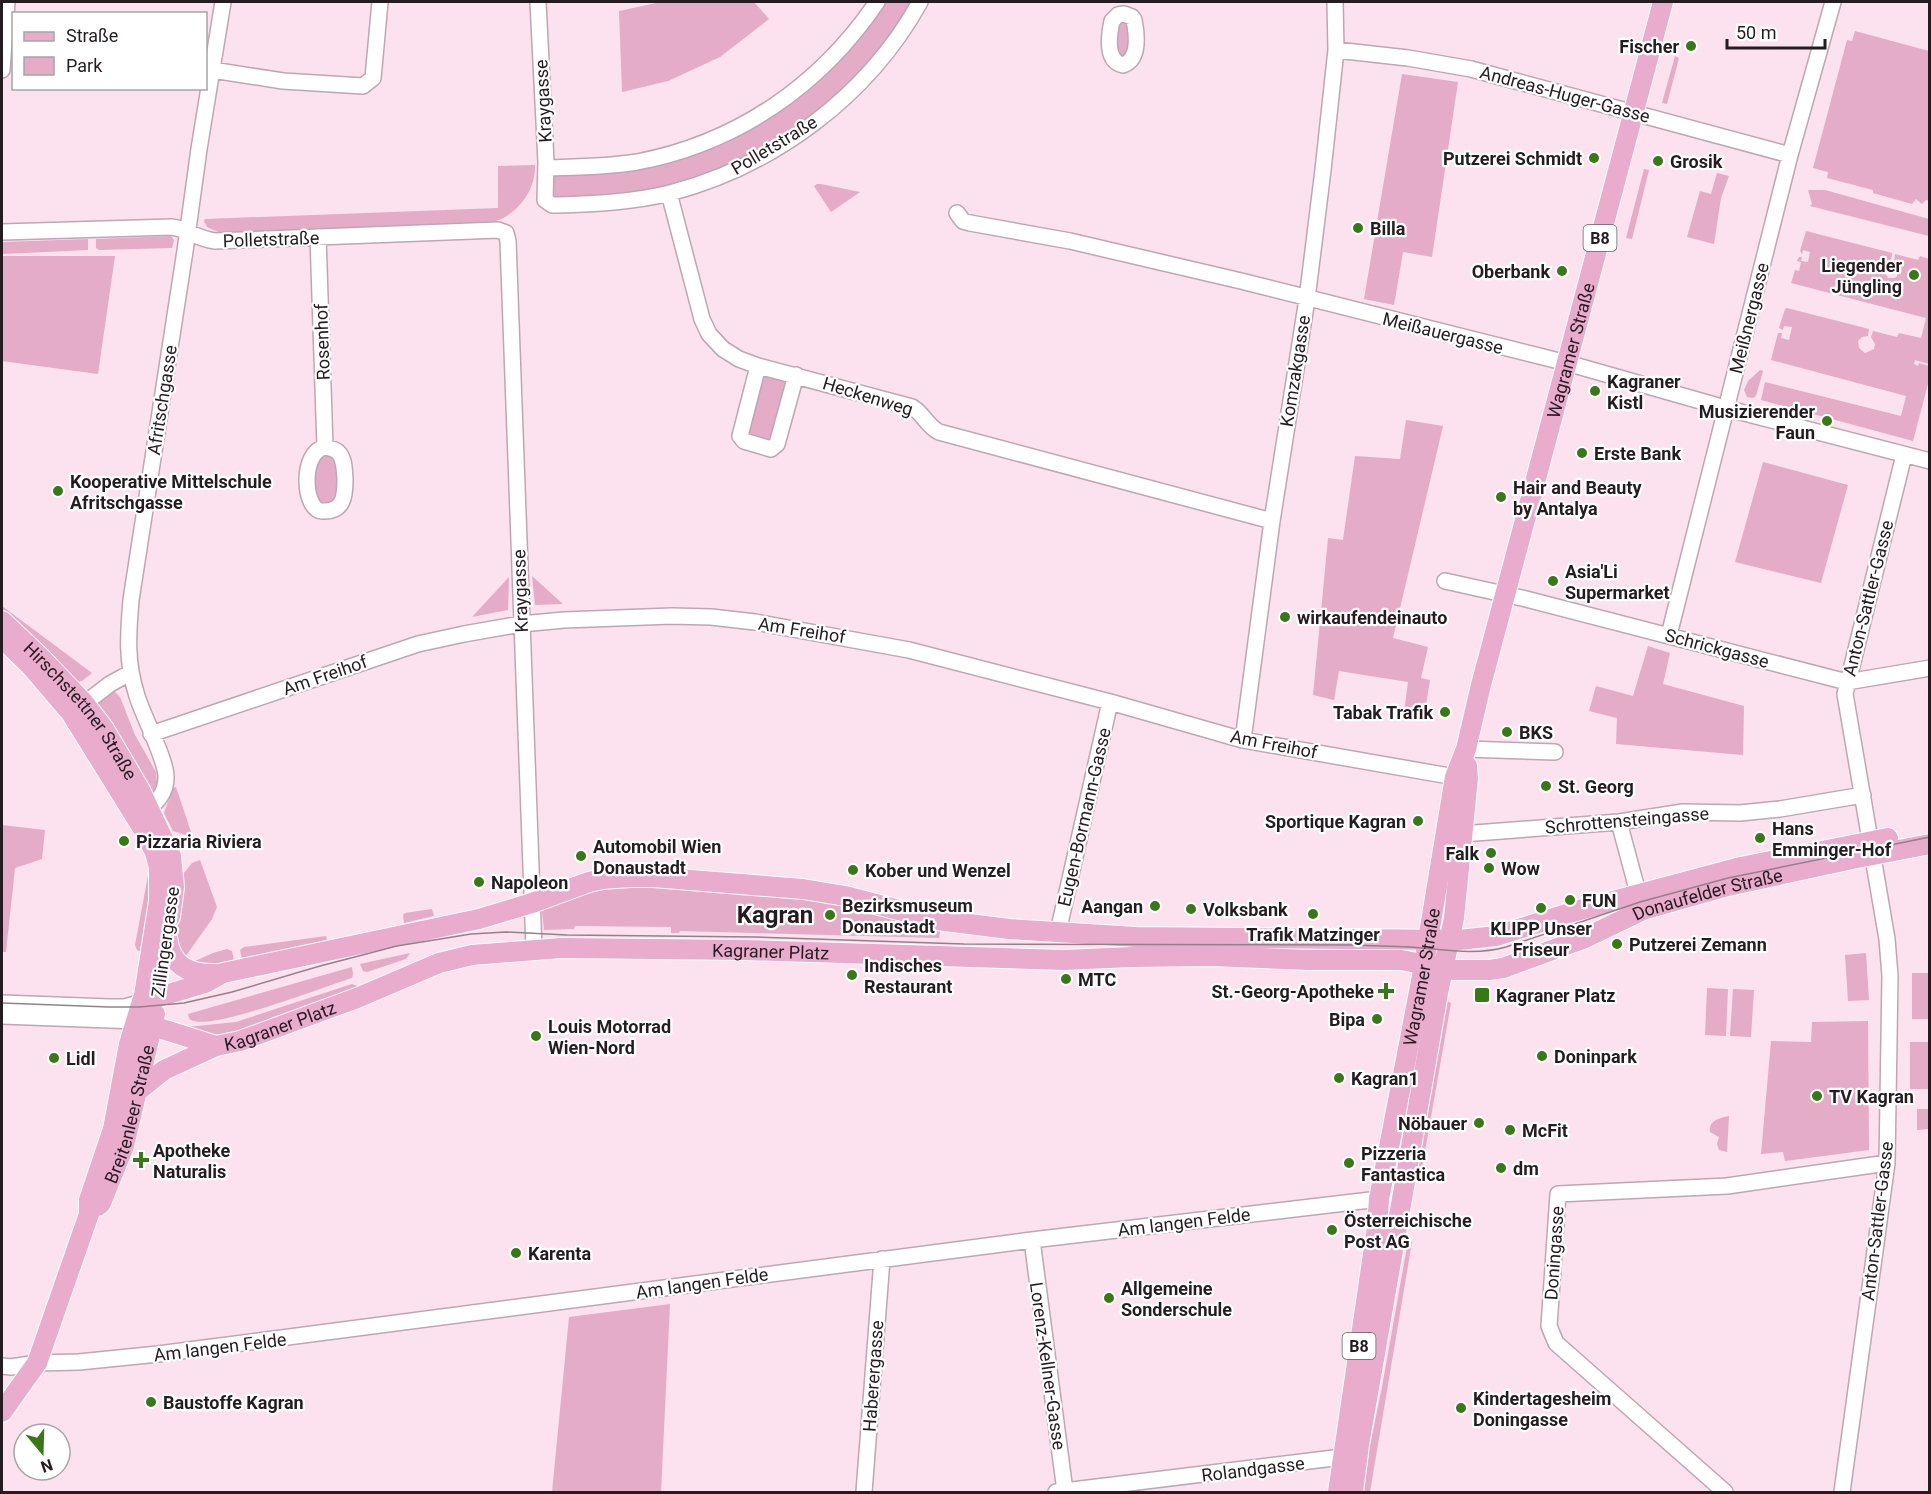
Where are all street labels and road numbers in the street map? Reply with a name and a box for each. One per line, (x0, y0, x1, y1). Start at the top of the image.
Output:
street label: Kraygasse (530, 59, 556, 143)
street label: Andreas-Huger-Gasse (1478, 61, 1652, 127)
street label: Polletstraße (727, 111, 821, 179)
road number: B8 (1584, 225, 1616, 251)
street label: Polletstraße (222, 227, 320, 251)
street label: Meißnergasse (1725, 260, 1773, 376)
street label: Wagramer Straße (1542, 280, 1598, 420)
street label: Rosenhof (310, 303, 334, 381)
street label: Meißauergasse (1381, 308, 1505, 358)
street label: Komzakgasse (1276, 314, 1314, 428)
street label: Afritschgasse (143, 344, 181, 456)
street label: Heckenweg (820, 372, 916, 420)
street label: Anton-Sattler-Gasse (1838, 518, 1898, 678)
street label: Kraygasse (508, 549, 532, 633)
street label: Am Freihof (757, 613, 848, 647)
street label: Schrickgasse (1663, 624, 1771, 672)
street label: Hirschstettner Straße (20, 637, 142, 783)
street label: Am Freihof (280, 651, 371, 699)
street label: Am Freihof (1229, 725, 1320, 763)
street label: Eugen-Bormann-Gasse (1053, 726, 1115, 908)
street label: Schrottensteingasse (1544, 802, 1710, 838)
street label: Donaufelder Straße (1629, 864, 1784, 924)
street label: Zillingergasse (147, 885, 183, 999)
street label: Wagramer Straße (1398, 907, 1444, 1047)
street label: Kagraner Platz (712, 939, 830, 963)
street label: Kagraner Platz (222, 996, 339, 1055)
street label: Breitenleer Straße (100, 1043, 158, 1186)
street label: Anton-Sattler-Gasse (1857, 1140, 1897, 1302)
street label: Am langen Felde (1116, 1203, 1252, 1241)
street label: Doningasse (1540, 1205, 1568, 1301)
street label: Am langen Felde (634, 1263, 770, 1303)
street label: Lorenz-Kellner-Gasse (1026, 1281, 1070, 1451)
street label: Haberergasse (859, 1320, 887, 1432)
street label: Am langen Felde (152, 1328, 288, 1366)
road number: B8 (1342, 1333, 1376, 1359)
street label: Rolandgasse (1200, 1452, 1306, 1486)

